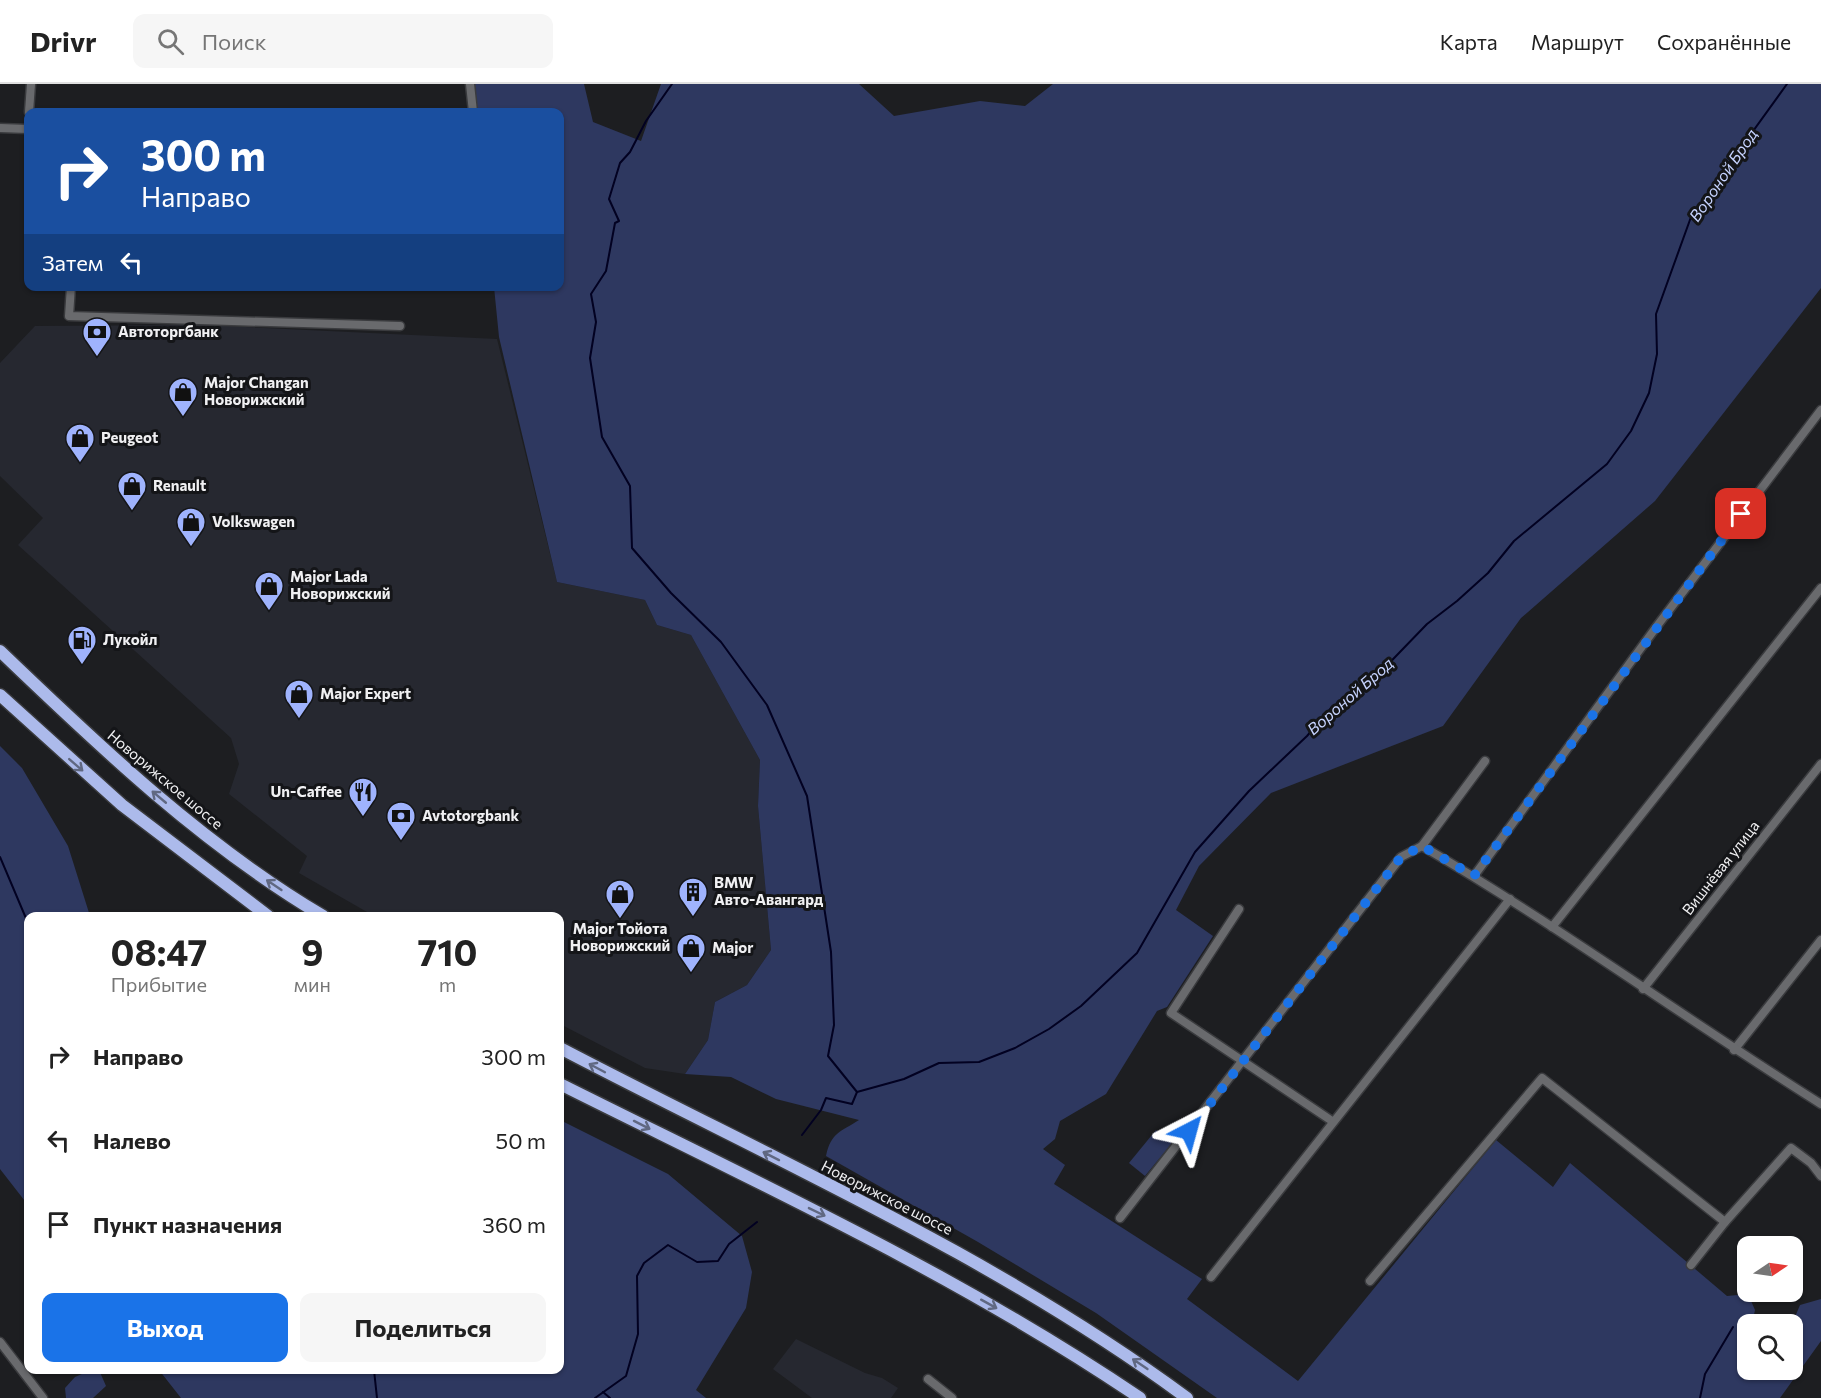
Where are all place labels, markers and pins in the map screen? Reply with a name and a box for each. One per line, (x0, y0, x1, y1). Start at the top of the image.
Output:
bank icon: Автоторгбанк (81, 316, 113, 358)
place label: Автоторгбанк (118, 322, 219, 340)
place label: Major Changan Новорижский (204, 373, 309, 408)
shop icon: Major Changan Новорижский (167, 376, 199, 418)
shop icon: Peugeot (64, 422, 96, 464)
place label: Peugeot (101, 428, 158, 446)
shop icon: Renault (116, 470, 148, 512)
place label: Renault (153, 476, 206, 494)
pin (1715, 488, 1766, 539)
shop icon: Volkswagen (175, 506, 207, 548)
place label: Volkswagen (212, 512, 295, 530)
place label: Major Lada Новорижский (290, 567, 391, 602)
shop icon: Major Lada Новорижский (253, 570, 285, 612)
fuel station icon: Лукойл (66, 624, 98, 666)
place label: Лукойл (103, 630, 157, 648)
shop icon: Major Expert (283, 678, 315, 720)
place label: Major Expert (320, 684, 411, 702)
restaurant icon: Un-Caffee (347, 776, 379, 818)
place label: Un-Caffee (270, 782, 342, 800)
bank icon: Avtotorgbank (385, 800, 417, 842)
place label: Avtotorgbank (422, 806, 520, 824)
place label: BMW Авто-Авангард (714, 873, 824, 908)
building icon: BMW Авто-Авангард (677, 876, 709, 918)
shop icon: Major Тойота Новорижский (604, 878, 636, 920)
place label: Major Тойота Новорижский (570, 919, 670, 954)
shop icon: Major (675, 932, 707, 974)
place label: Major (712, 938, 754, 956)

